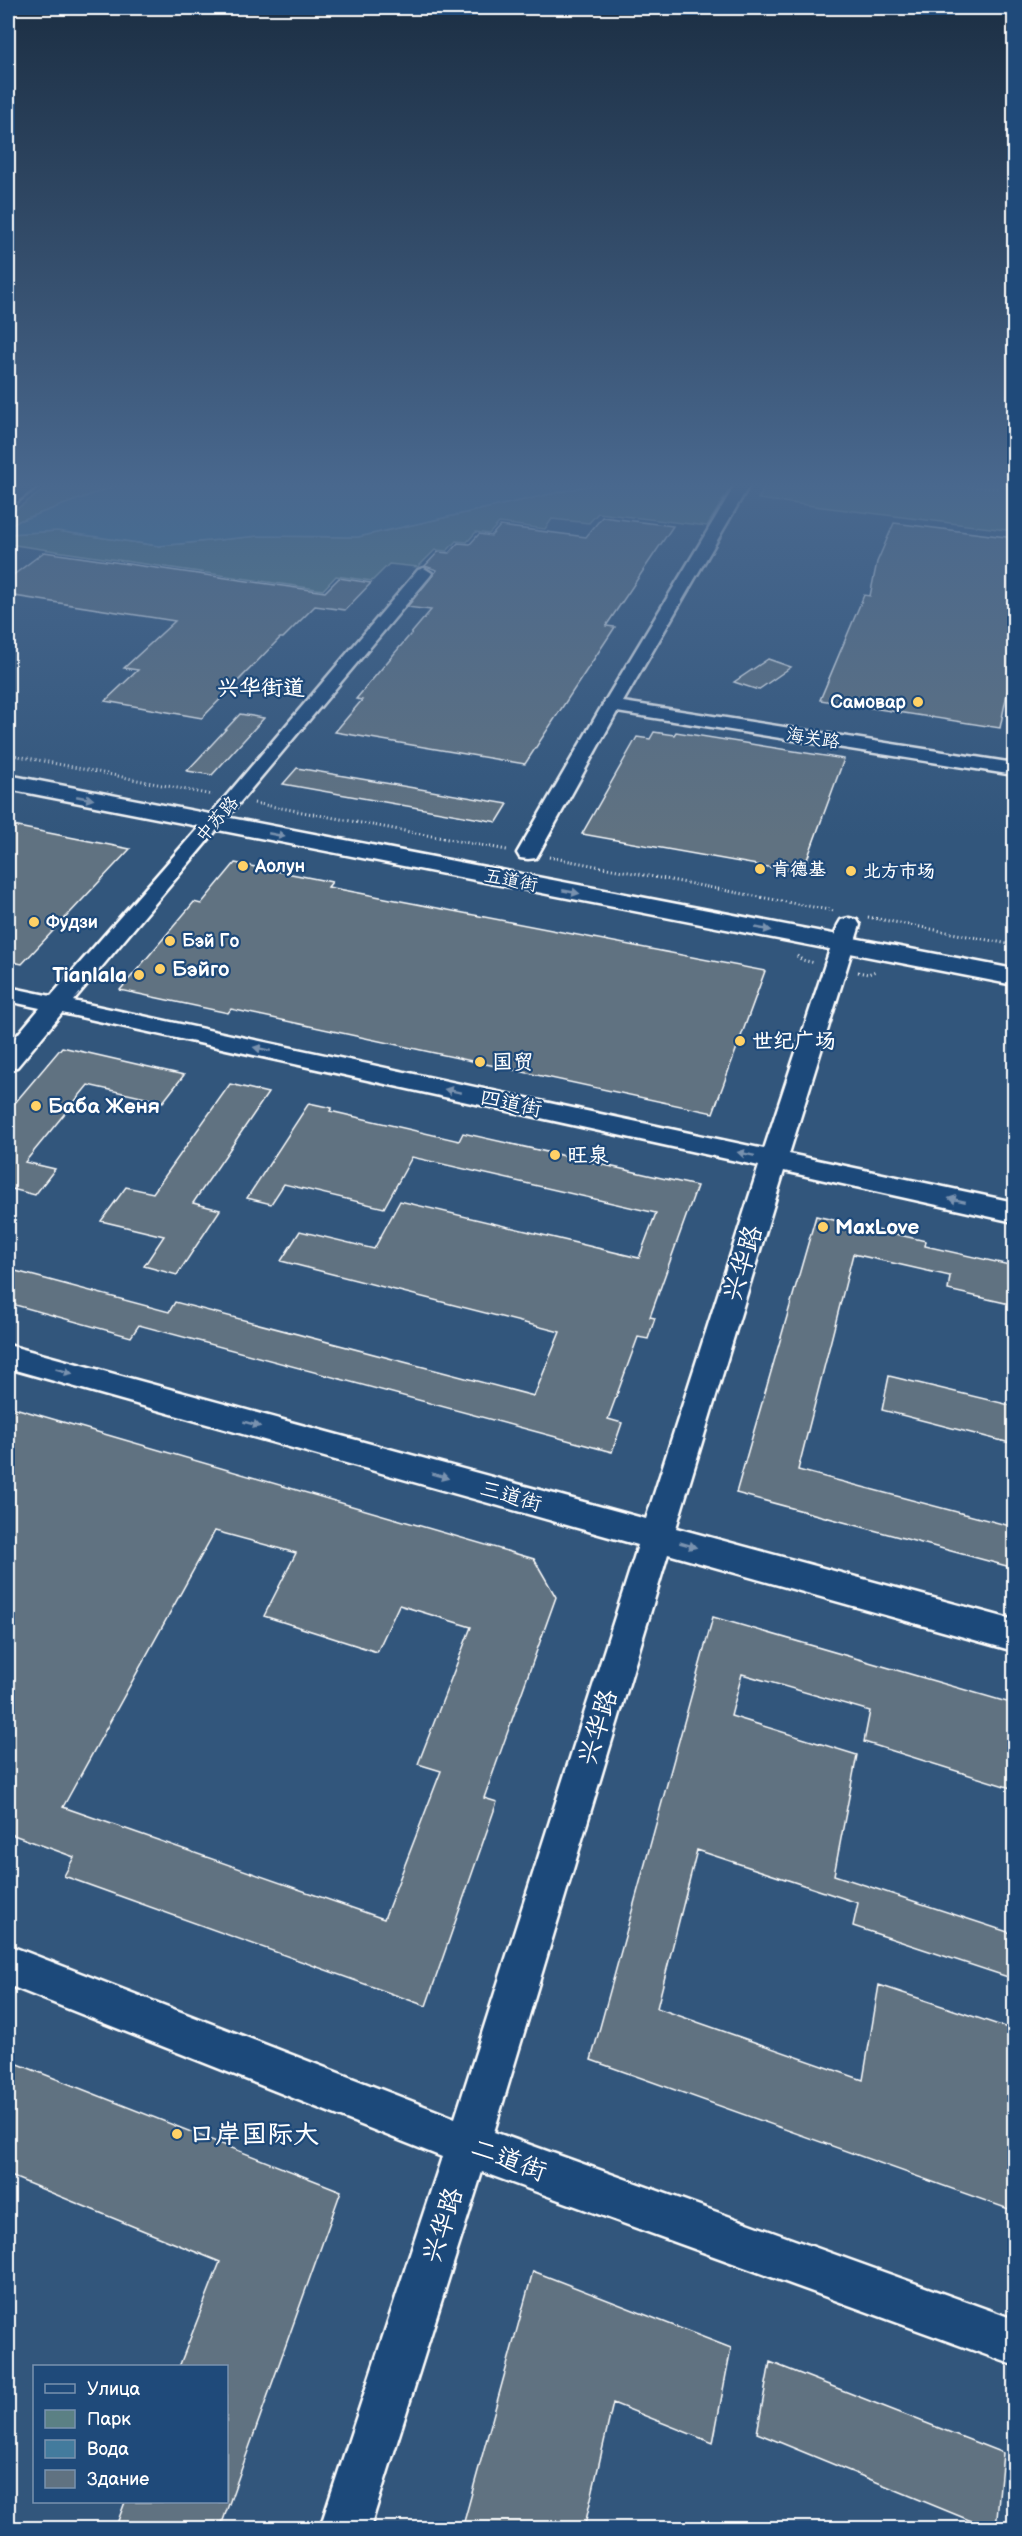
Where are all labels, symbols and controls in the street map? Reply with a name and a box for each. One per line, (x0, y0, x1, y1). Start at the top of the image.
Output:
district label: 兴华街道 (217, 675, 305, 702)
place label: Самовар (830, 692, 906, 713)
marker: Самовар (911, 695, 925, 709)
street label: 海关路 (785, 724, 841, 753)
street label: 中苏路 (192, 792, 243, 847)
one-way arrow (76, 794, 95, 803)
one-way arrow (268, 831, 287, 840)
place label: Аолун (254, 856, 305, 877)
marker: Аолун (236, 859, 250, 873)
place label: 肯德基 (772, 859, 826, 880)
place label: 北方市场 (863, 861, 935, 882)
marker: 肯德基 (753, 862, 767, 876)
marker: 北方市场 (844, 864, 858, 878)
street label: 五道街 (482, 865, 539, 896)
one-way arrow (562, 888, 581, 897)
place label: Фудзи (46, 912, 98, 933)
marker: Фудзи (27, 915, 41, 929)
one-way arrow (754, 925, 773, 934)
place label: Бэй Го (182, 931, 239, 952)
marker: Бэй Го (163, 934, 177, 948)
place label: Бэйго (172, 957, 229, 982)
marker: Бэйго (153, 962, 167, 976)
place label: Tianlala (52, 963, 127, 988)
marker: Tianlala (132, 968, 146, 982)
place label: 世纪广场 (752, 1029, 836, 1054)
marker: 世纪广场 (733, 1034, 747, 1048)
one-way arrow (253, 1044, 272, 1054)
place label: 国贸 (492, 1050, 534, 1075)
marker: 国贸 (473, 1055, 487, 1069)
one-way arrow (444, 1085, 462, 1095)
street label: 四道街 (477, 1085, 544, 1122)
place label: Баба Женя (48, 1094, 160, 1119)
marker: Баба Женя (29, 1099, 43, 1113)
place label: 旺泉 (567, 1143, 609, 1168)
marker: 旺泉 (548, 1148, 562, 1162)
one-way arrow (737, 1149, 755, 1159)
one-way arrow (948, 1195, 967, 1204)
place label: MaxLove (835, 1215, 919, 1240)
marker: MaxLove (816, 1220, 830, 1234)
street label: 兴华路 (717, 1222, 770, 1305)
one-way arrow (55, 1367, 73, 1377)
one-way arrow (243, 1420, 261, 1429)
one-way arrow (431, 1472, 449, 1481)
street label: 三道街 (477, 1476, 545, 1517)
one-way arrow (679, 1541, 697, 1550)
street label: 兴华路 (572, 1686, 625, 1769)
place label: 口岸国际大 (189, 2120, 319, 2151)
marker: 口岸国际大 (170, 2127, 184, 2141)
street label: 二道街 (467, 2133, 550, 2188)
street label: 兴华路 (417, 2184, 470, 2267)
legend (33, 2365, 228, 2503)
text: Улица (87, 2379, 141, 2400)
text: Парк (87, 2409, 131, 2430)
text: Вода (87, 2439, 129, 2460)
text: Здание (87, 2469, 149, 2490)

